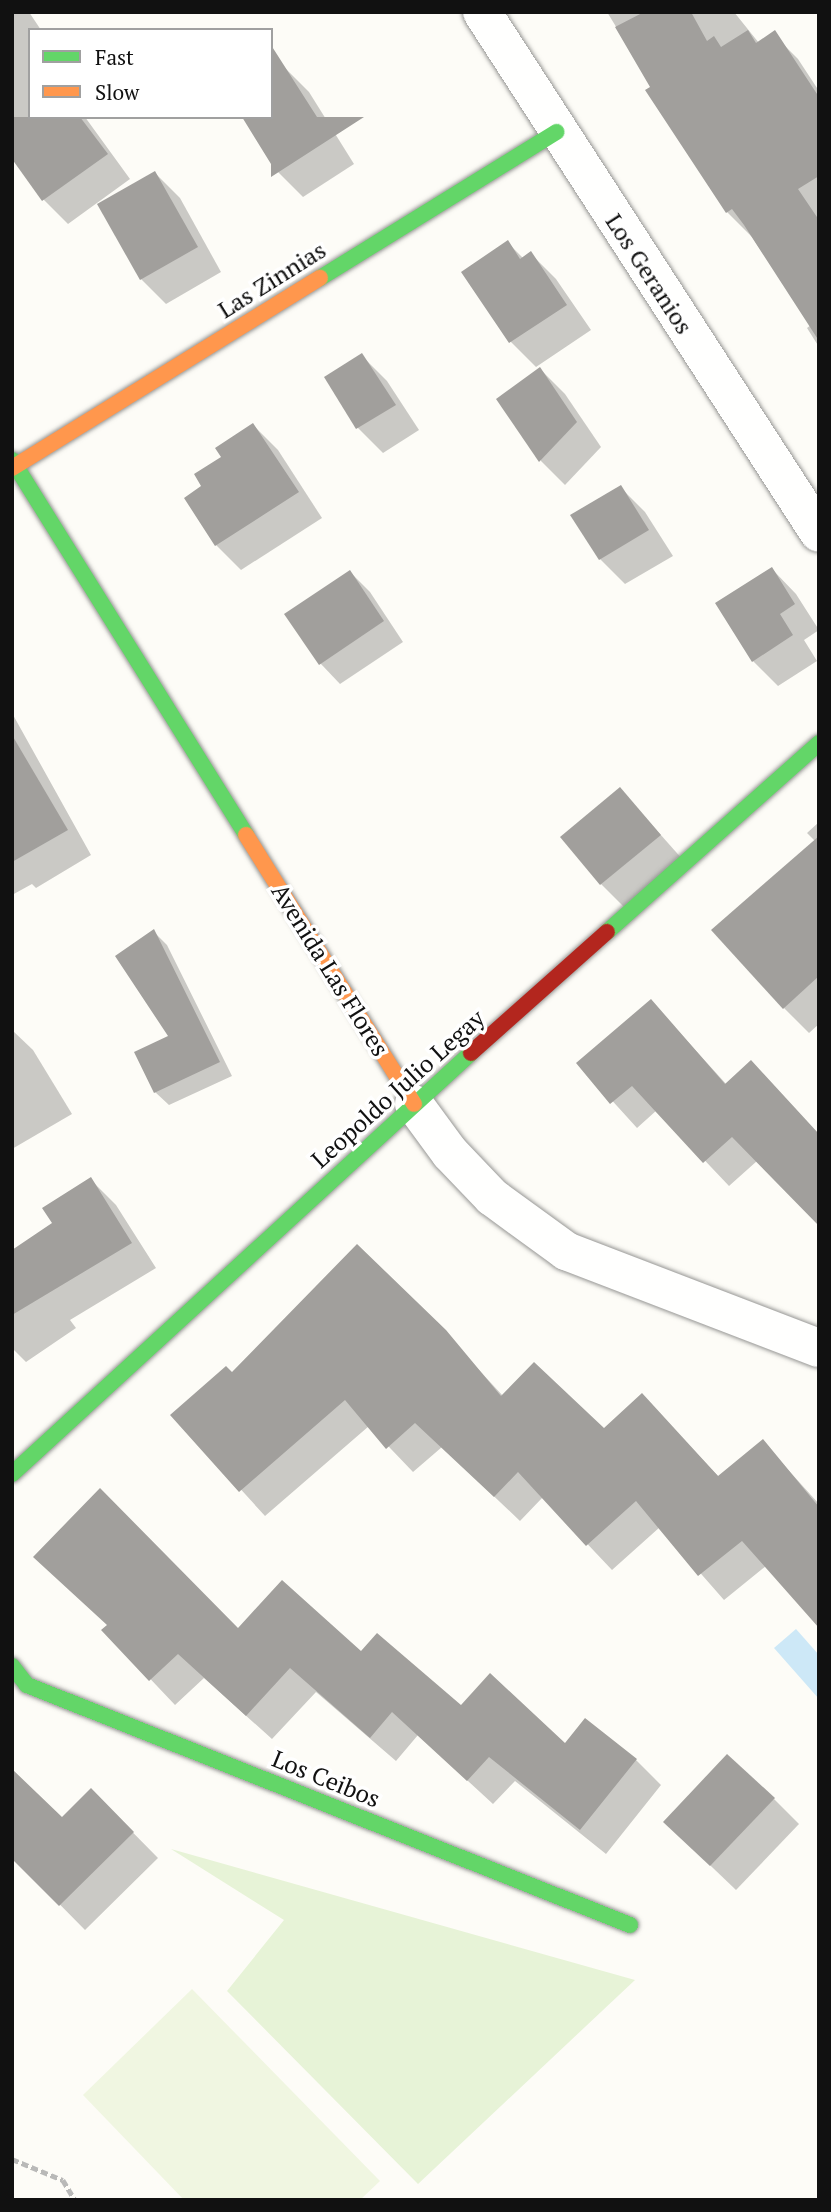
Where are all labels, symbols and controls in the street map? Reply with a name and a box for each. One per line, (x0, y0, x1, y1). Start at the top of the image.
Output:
legend (28, 28, 273, 119)
text: Fast (95, 43, 134, 71)
text: Slow (95, 78, 139, 106)
street label: Los Geranios (599, 208, 699, 340)
street label: Las Zinnias (213, 236, 331, 324)
street label: Avenida Las Flores (265, 878, 395, 1062)
street label: Leopoldo Julio Legay (306, 1004, 490, 1174)
street label: Los Ceibos (268, 1744, 384, 1814)

